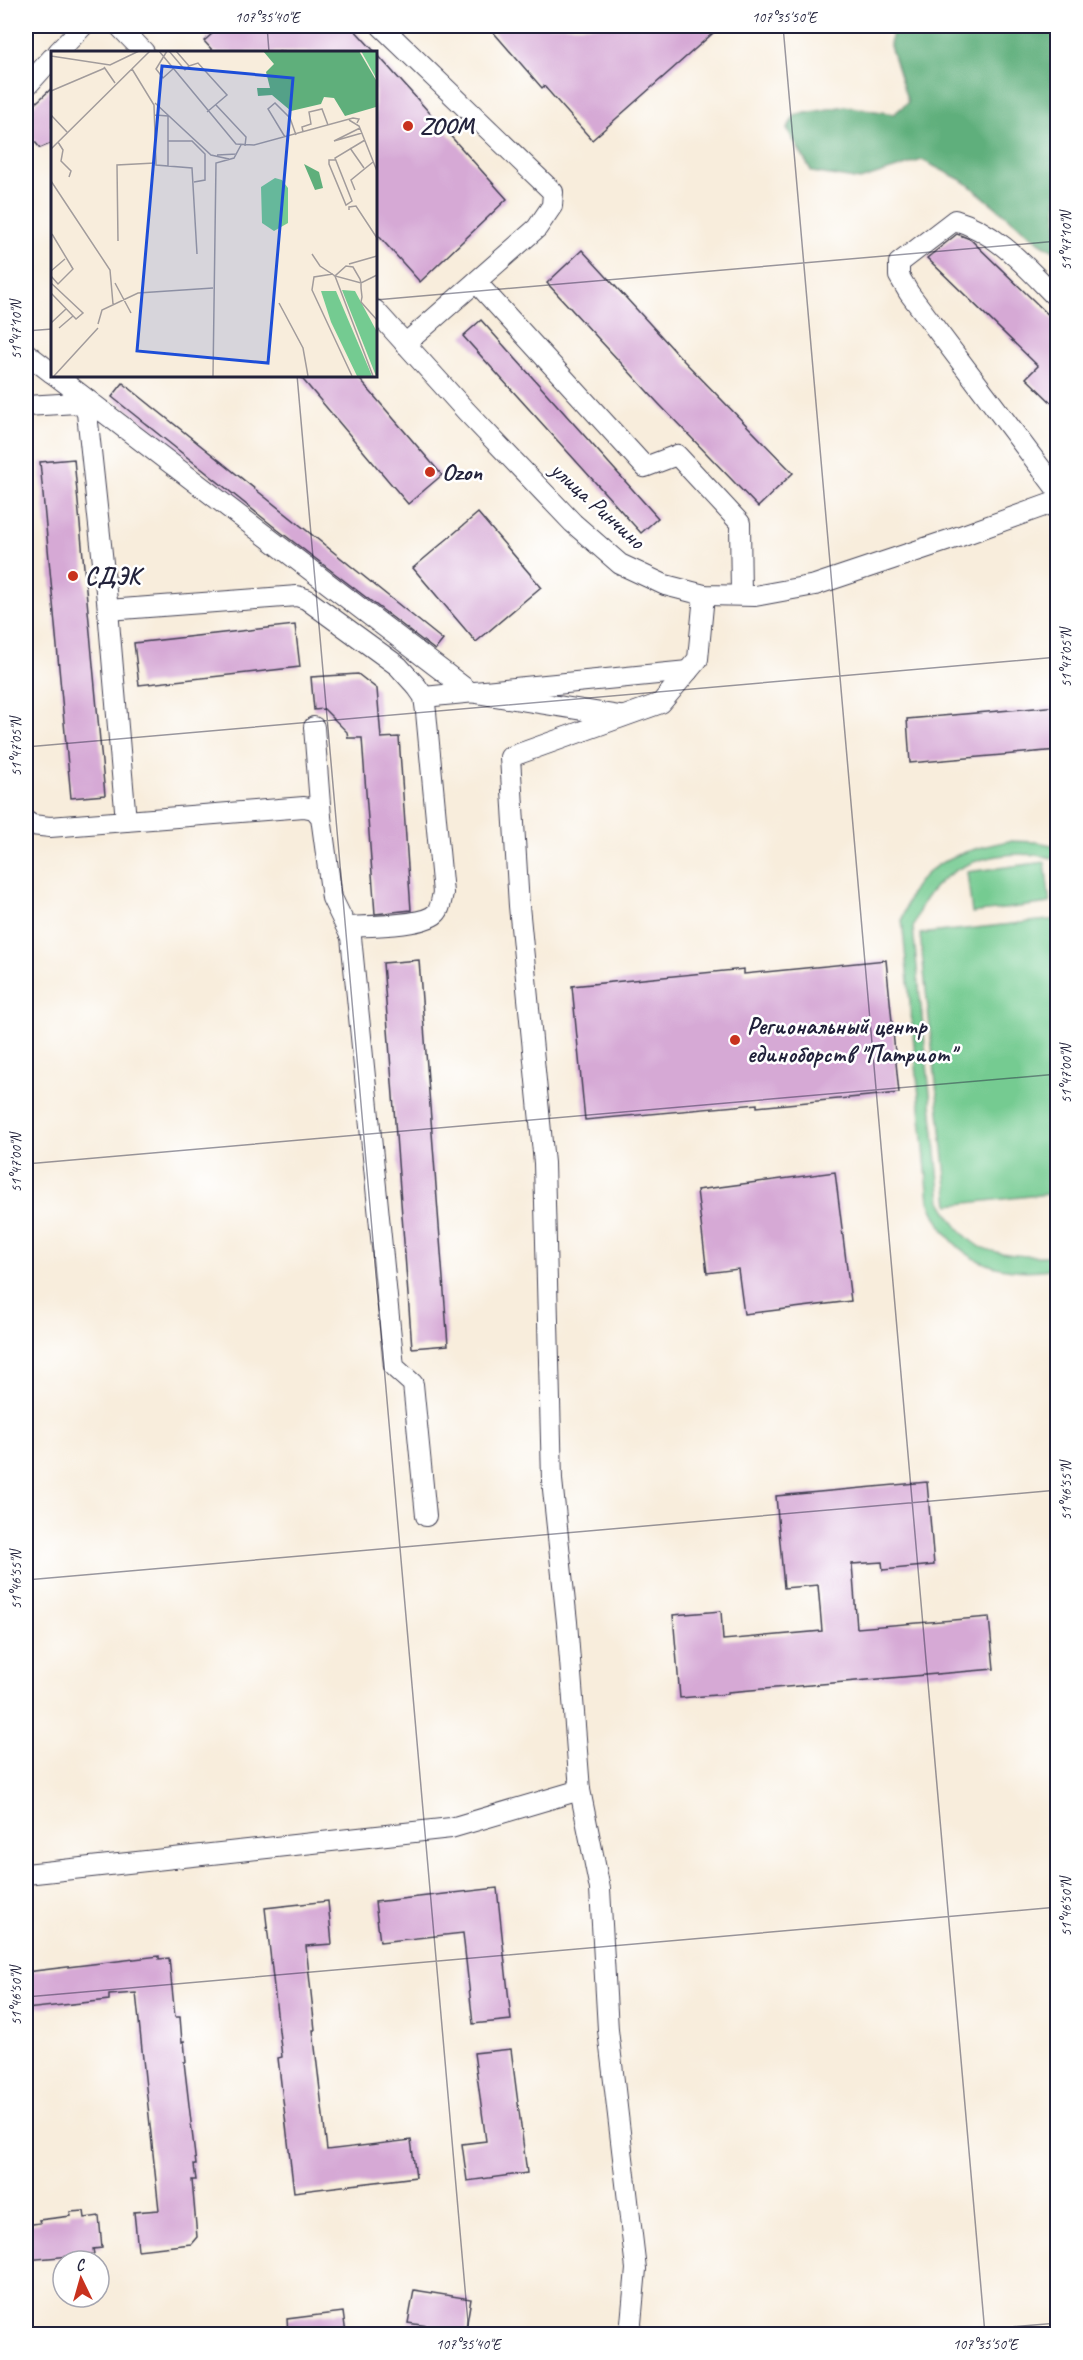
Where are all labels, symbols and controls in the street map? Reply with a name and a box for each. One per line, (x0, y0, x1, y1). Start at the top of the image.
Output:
text: 107°35'40"E (235, 8, 301, 27)
text: 107°35'50"E (752, 8, 818, 27)
inset map (51, 51, 376, 376)
place label: ZOOM (420, 111, 476, 141)
marker: ZOOM (401, 119, 415, 133)
text: 51°47'10"N (1057, 208, 1076, 271)
text: 51°47'10"N (7, 297, 26, 360)
street label: улица Ринчино (543, 453, 653, 556)
place label: Ozon (442, 457, 483, 487)
marker: Ozon (423, 465, 437, 479)
place label: СДЭК (85, 561, 145, 591)
marker: СДЭК (66, 569, 80, 583)
text: 51°47'05"N (1057, 625, 1076, 688)
text: 51°47'05"N (7, 714, 26, 777)
place label: Региональный центр единоборств "Патриот" (747, 1011, 961, 1069)
marker: Региональный центр единоборств "Патриот" (728, 1033, 742, 1047)
text: 51°47'00"N (1057, 1041, 1076, 1104)
text: 51°47'00"N (7, 1130, 26, 1193)
text: 51°46'55"N (1057, 1458, 1076, 1521)
text: 51°46'55"N (7, 1547, 26, 1610)
text: 51°46'50"N (1057, 1874, 1076, 1937)
text: 51°46'50"N (7, 1963, 26, 2026)
north arrow (51, 2249, 111, 2309)
text: С (75, 2255, 87, 2275)
text: 107°35'40"E (436, 2335, 502, 2354)
text: 107°35'50"E (953, 2335, 1019, 2354)

